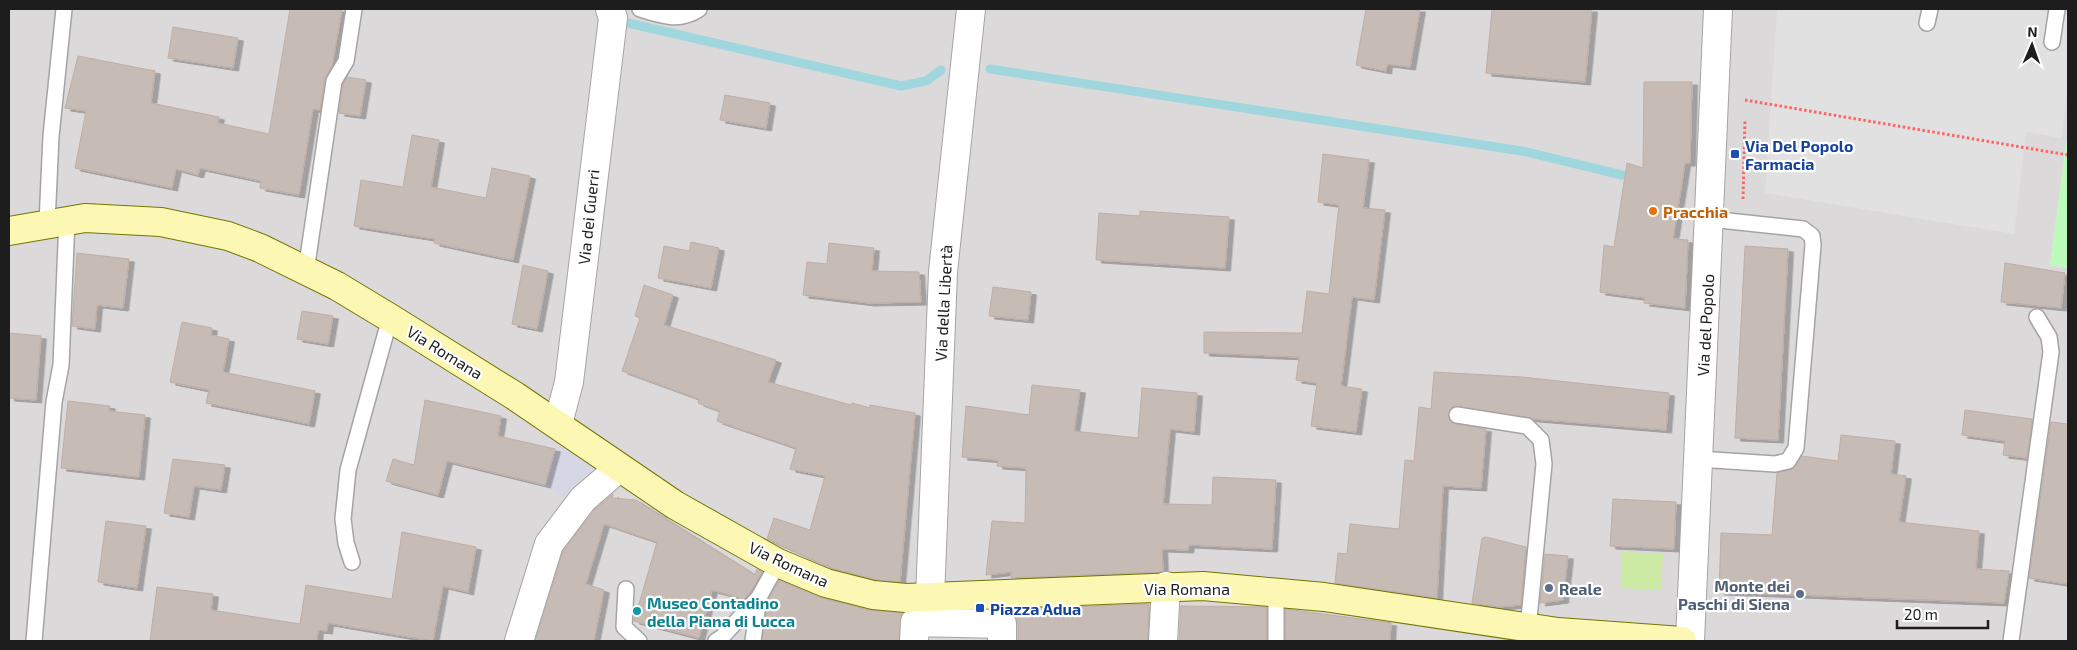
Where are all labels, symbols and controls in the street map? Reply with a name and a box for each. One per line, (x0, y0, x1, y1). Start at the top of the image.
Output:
north arrow (2007, 20, 2057, 70)
text: N (2027, 23, 2038, 40)
place label: Via Del Popolo Farmacia (1745, 136, 1854, 173)
marker: Via Del Popolo Farmacia (1729, 148, 1741, 160)
street label: Via dei Guerri (574, 168, 602, 266)
place label: Pracchia (1663, 202, 1728, 221)
marker: Pracchia (1647, 205, 1659, 217)
street label: Via della Libertà (930, 244, 956, 362)
street label: Via del Popolo (1693, 273, 1717, 377)
street label: Via Romana (404, 321, 486, 383)
street label: Via Romana (746, 537, 832, 591)
place label: Monte dei Paschi di Siena (1678, 576, 1790, 613)
street label: Via Romana (1144, 579, 1230, 598)
place label: Reale (1559, 579, 1602, 598)
marker: Reale (1543, 582, 1555, 594)
marker: Monte dei Paschi di Siena (1794, 588, 1806, 600)
place label: Museo Contadino della Piana di Lucca (647, 593, 795, 630)
scale bar (1897, 598, 1988, 630)
place label: Piazza Adua (990, 599, 1081, 618)
marker: Piazza Adua (974, 602, 986, 614)
marker: Museo Contadino della Piana di Lucca (631, 605, 643, 617)
text: 20 m (1904, 605, 1938, 623)

